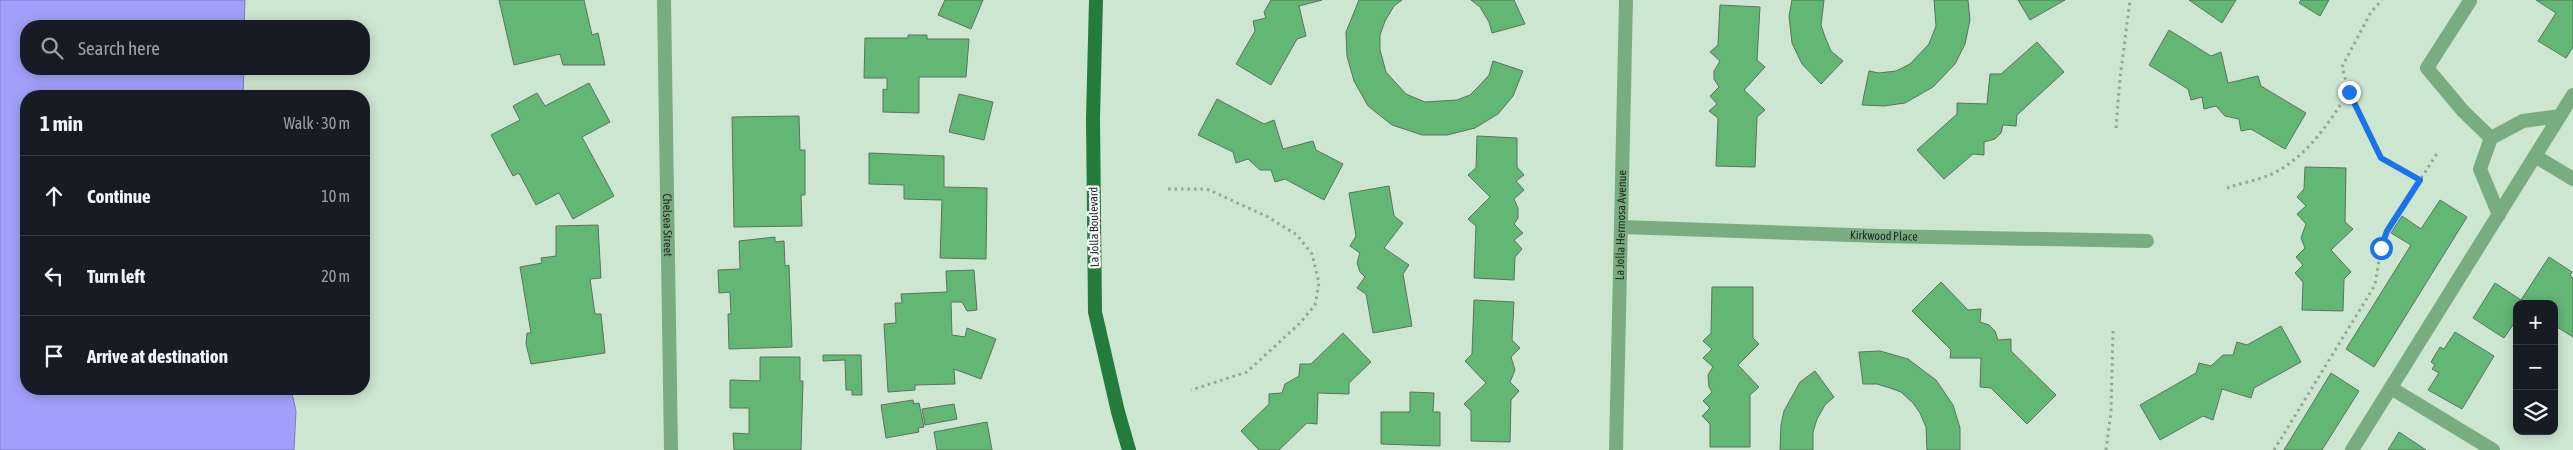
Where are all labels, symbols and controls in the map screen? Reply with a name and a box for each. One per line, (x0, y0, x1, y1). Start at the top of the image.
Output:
search box (20, 20, 370, 75)
icon: search (38, 34, 66, 62)
text: Search here (78, 37, 160, 59)
route end (2338, 81, 2361, 104)
text: 1 min (40, 111, 83, 135)
text: Walk · 30 m (284, 114, 350, 132)
street label: La Jolla Hermosa Avenue (1613, 170, 1629, 280)
icon: ahead (40, 182, 68, 210)
text: Continue (87, 185, 151, 207)
text: 10 m (321, 187, 350, 205)
street label: La Jolla Boulevard (1086, 187, 1102, 267)
street label: Chelsea Street (660, 193, 675, 257)
street label: Kirkwood Place (1850, 228, 1918, 244)
route start (2370, 237, 2393, 260)
icon: left (40, 262, 68, 290)
text: Turn left (87, 265, 145, 287)
text: 20 m (321, 267, 350, 285)
map controls (2513, 300, 2558, 435)
button: + (2513, 300, 2558, 345)
icon: arrive (40, 342, 68, 370)
text: Arrive at destination (87, 345, 228, 367)
button: − (2513, 345, 2558, 390)
button: layers (2513, 390, 2558, 435)

